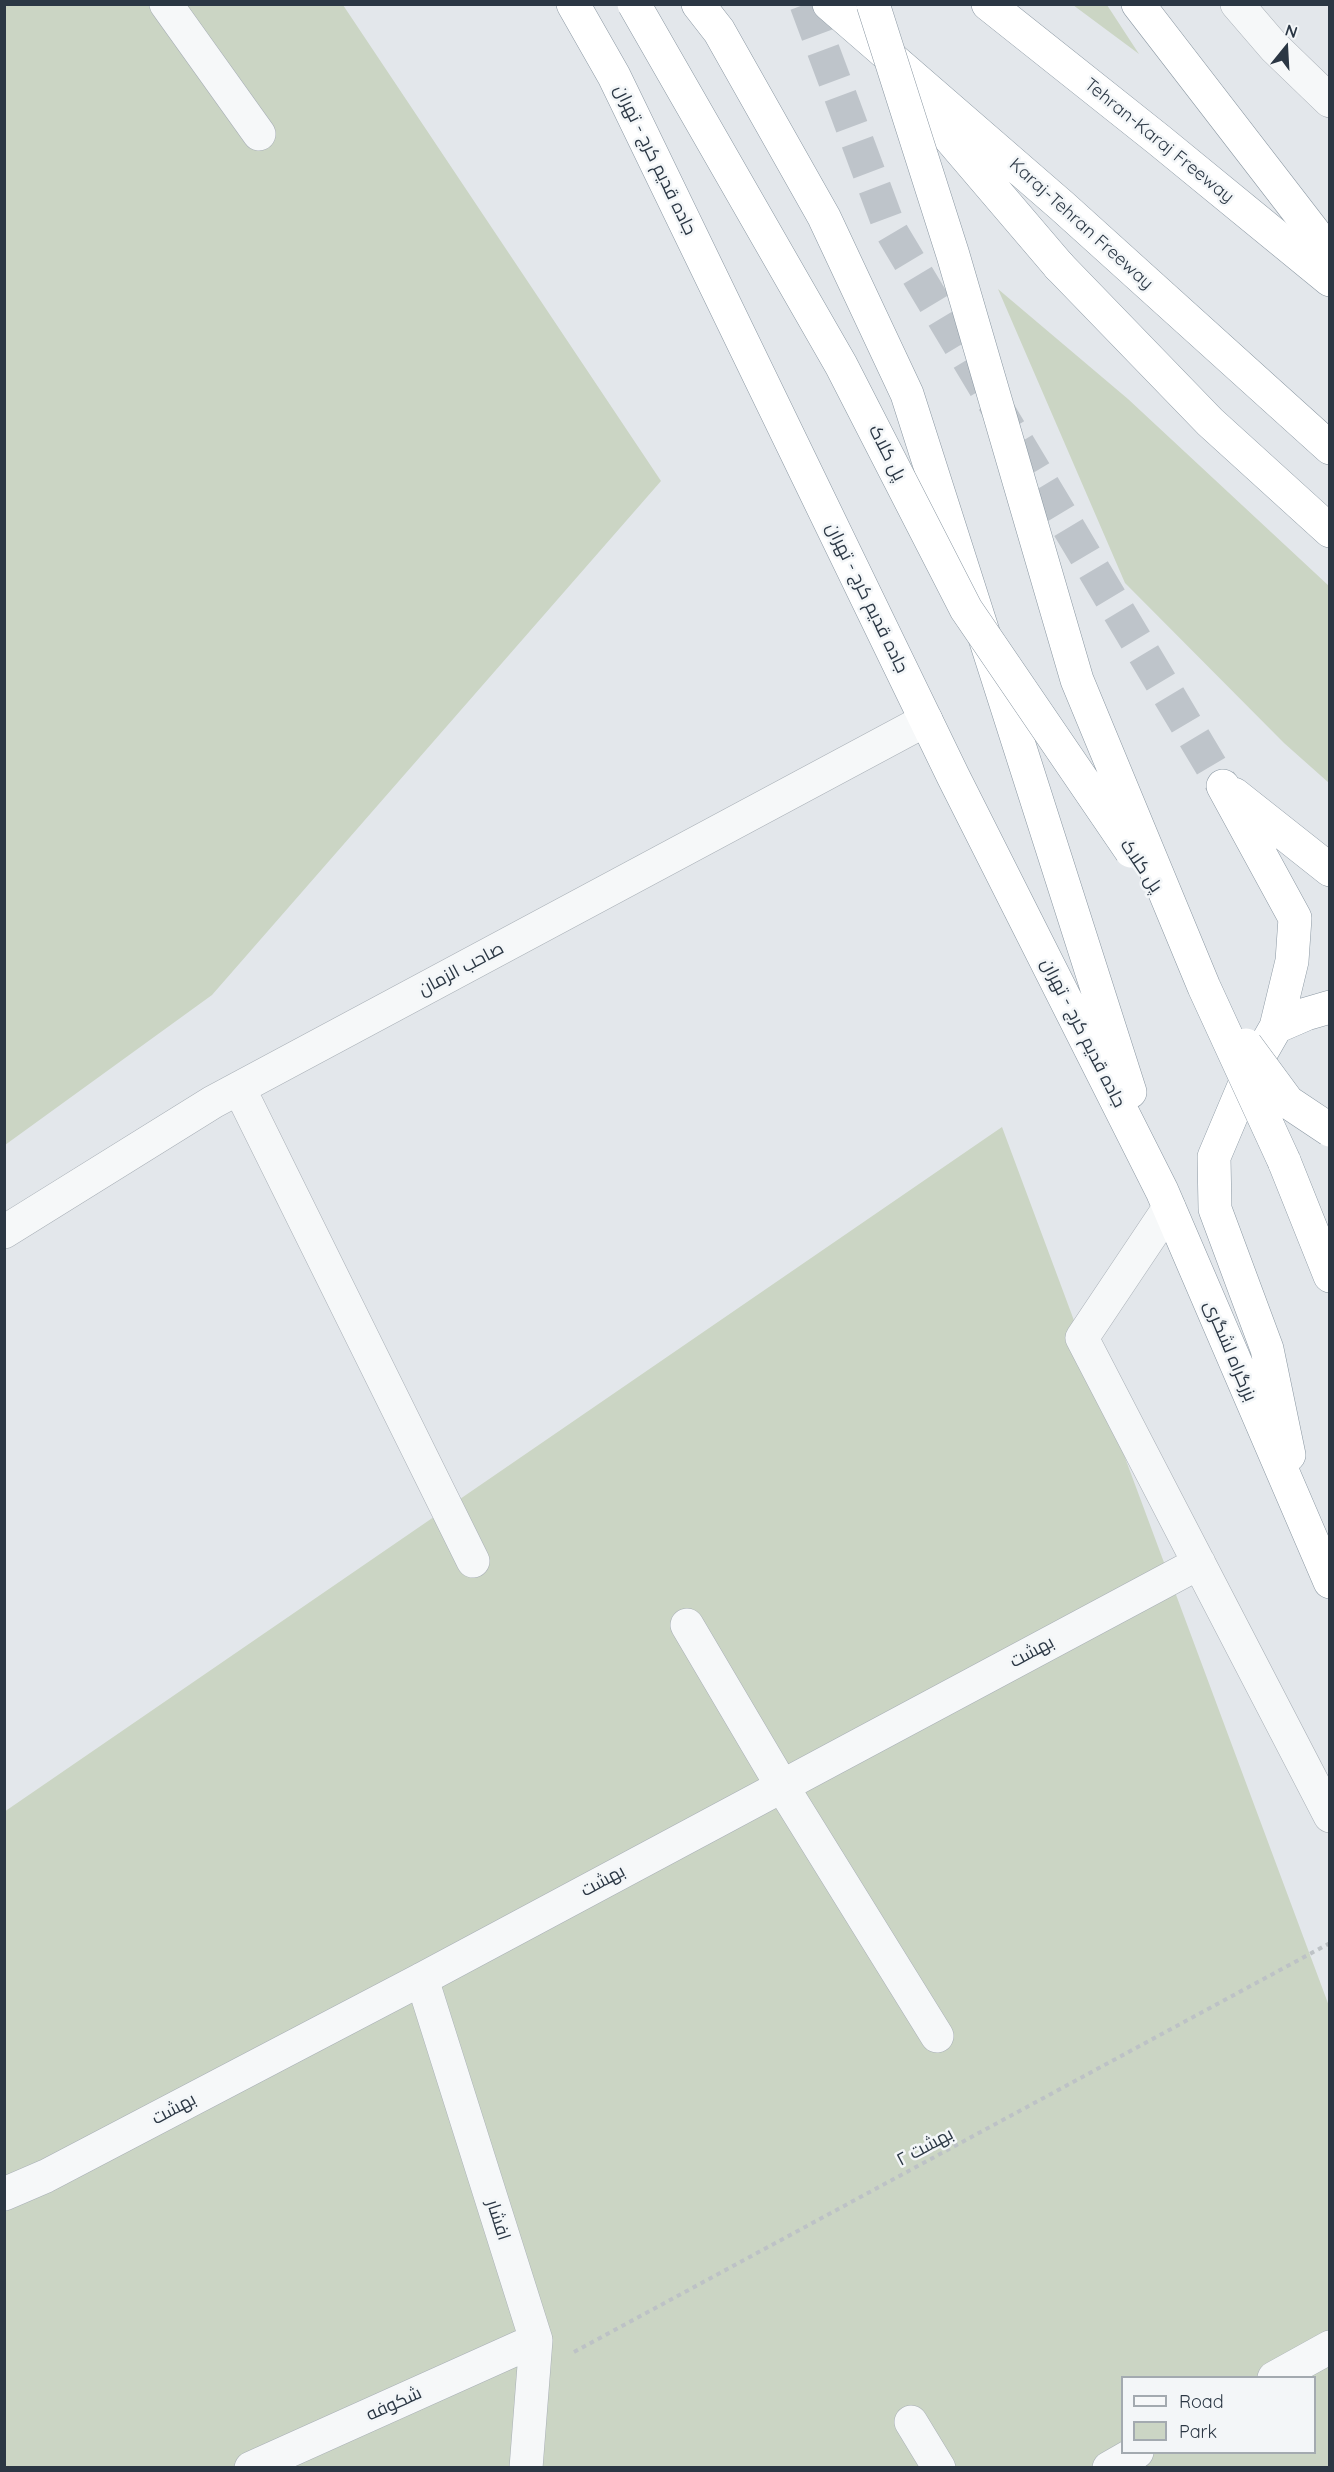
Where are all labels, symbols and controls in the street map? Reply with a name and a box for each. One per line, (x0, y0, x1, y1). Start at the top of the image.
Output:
north arrow (1256, 18, 1316, 78)
text: N (1283, 20, 1300, 42)
street label: Tehran-Karaj Freeway (1080, 74, 1238, 208)
street label: جاده قدیم کرج - تهران (609, 81, 701, 239)
street label: Karaj-Tehran Freeway (1005, 154, 1157, 294)
street label: پل کلاک (864, 421, 910, 485)
street label: جاده قدیم کرج - تهران (821, 519, 913, 677)
street label: پل کلاک (1115, 835, 1167, 897)
street label: صاحب الزمان (415, 937, 507, 1001)
street label: جاده قدیم کرج - تهران (1036, 955, 1130, 1111)
street label: بزرگراه لشگری (1199, 1297, 1261, 1405)
street label: بهشت (1006, 1631, 1058, 1673)
street label: بهشت (577, 1860, 629, 1902)
street label: بهشت (148, 2088, 200, 2130)
street label: بهشت ۲ (893, 2123, 957, 2171)
street label: افشار (481, 2197, 515, 2243)
legend (1121, 2376, 1316, 2454)
street label: شکوفه (363, 2382, 425, 2426)
text: Road (1179, 2390, 1224, 2413)
text: Park (1179, 2420, 1217, 2443)

